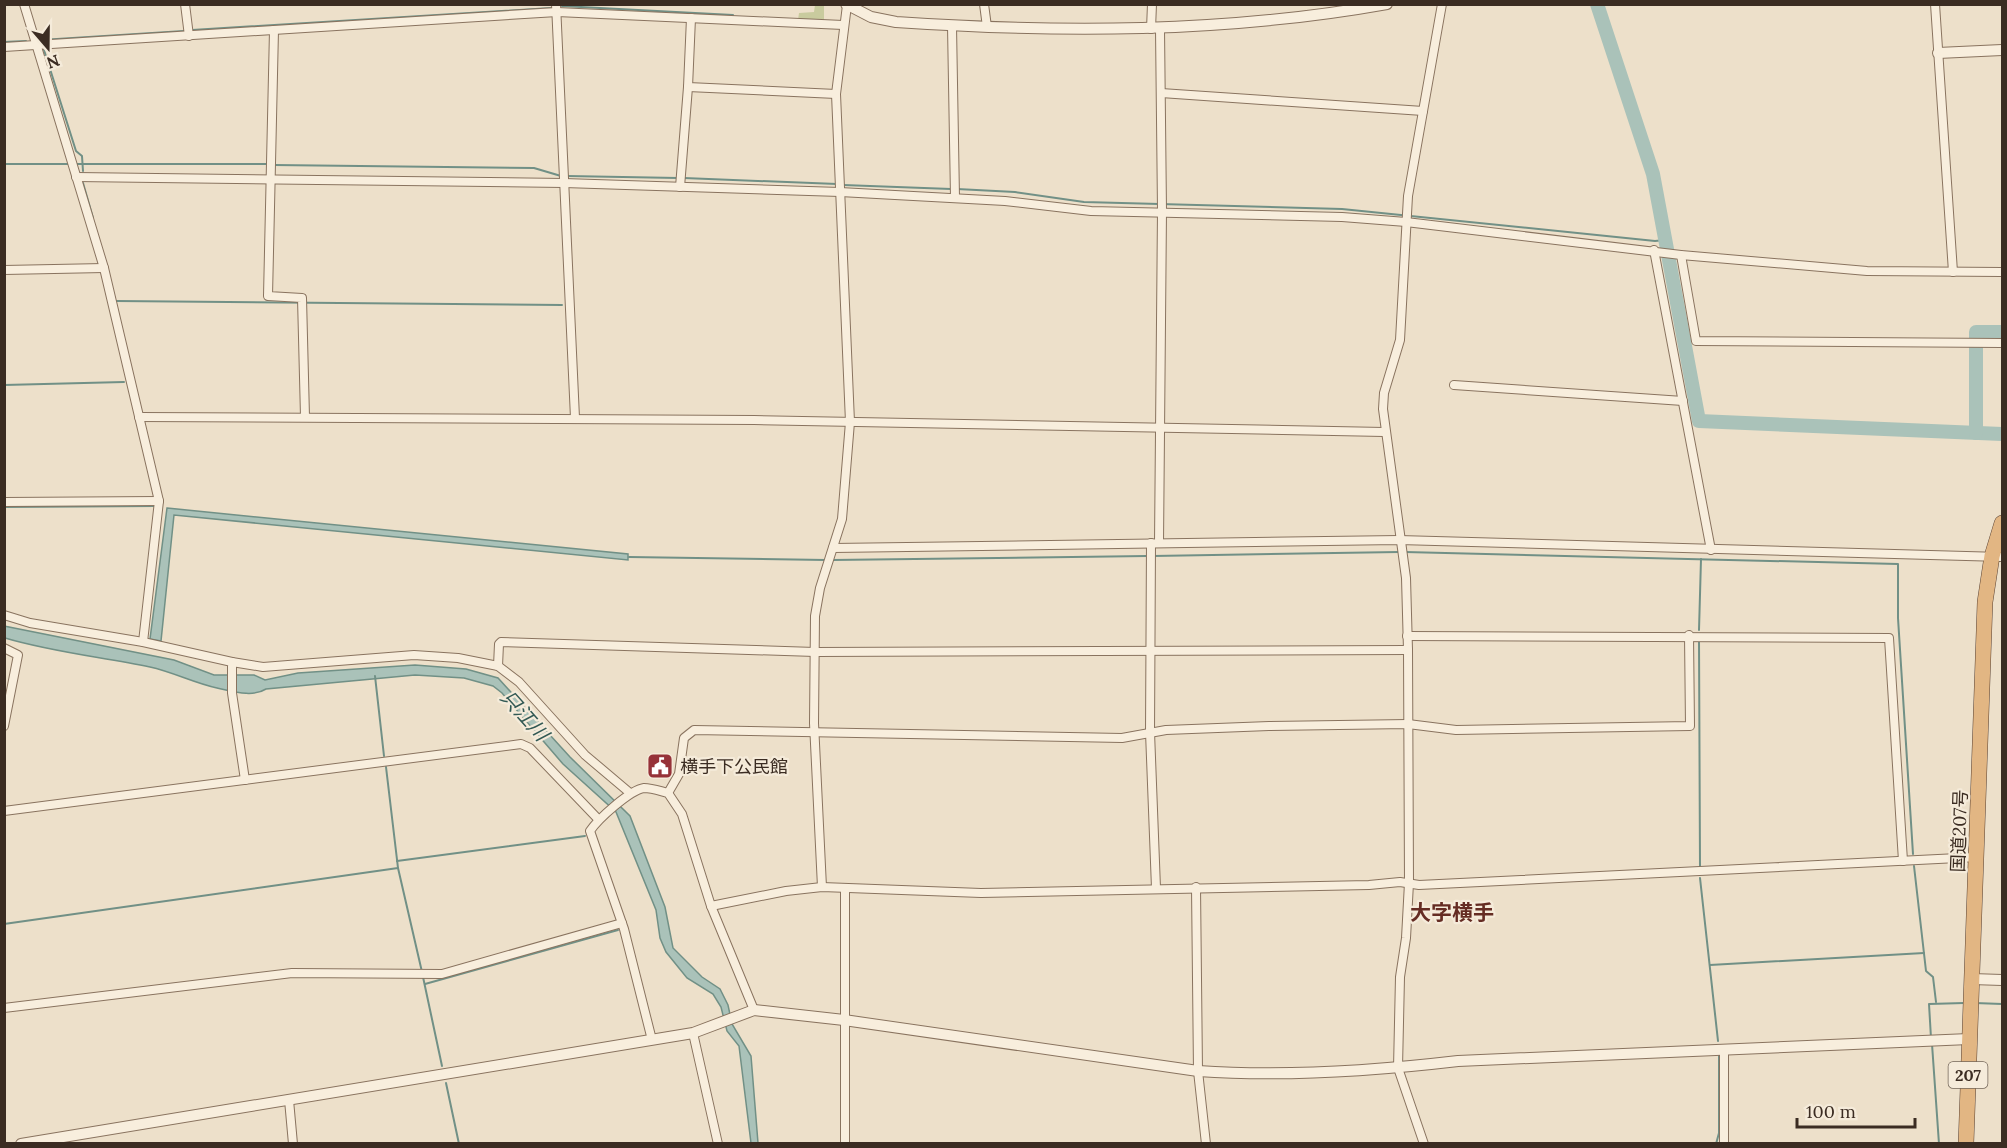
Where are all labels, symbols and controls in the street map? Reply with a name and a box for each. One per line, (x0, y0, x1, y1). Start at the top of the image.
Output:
north arrow (18, 18, 78, 78)
text: N (44, 51, 62, 74)
water label: 只江川 (496, 684, 556, 747)
public building icon: 横手下公民館 (645, 751, 675, 781)
place label: 横手下公民館 (680, 755, 788, 778)
street label: 国道207号 (1946, 789, 1972, 873)
district label: 大字横手 (1410, 899, 1494, 926)
road number: 207 (1948, 1062, 1988, 1088)
scale bar (1797, 1091, 1916, 1129)
text: 100 m (1806, 1100, 1856, 1123)

